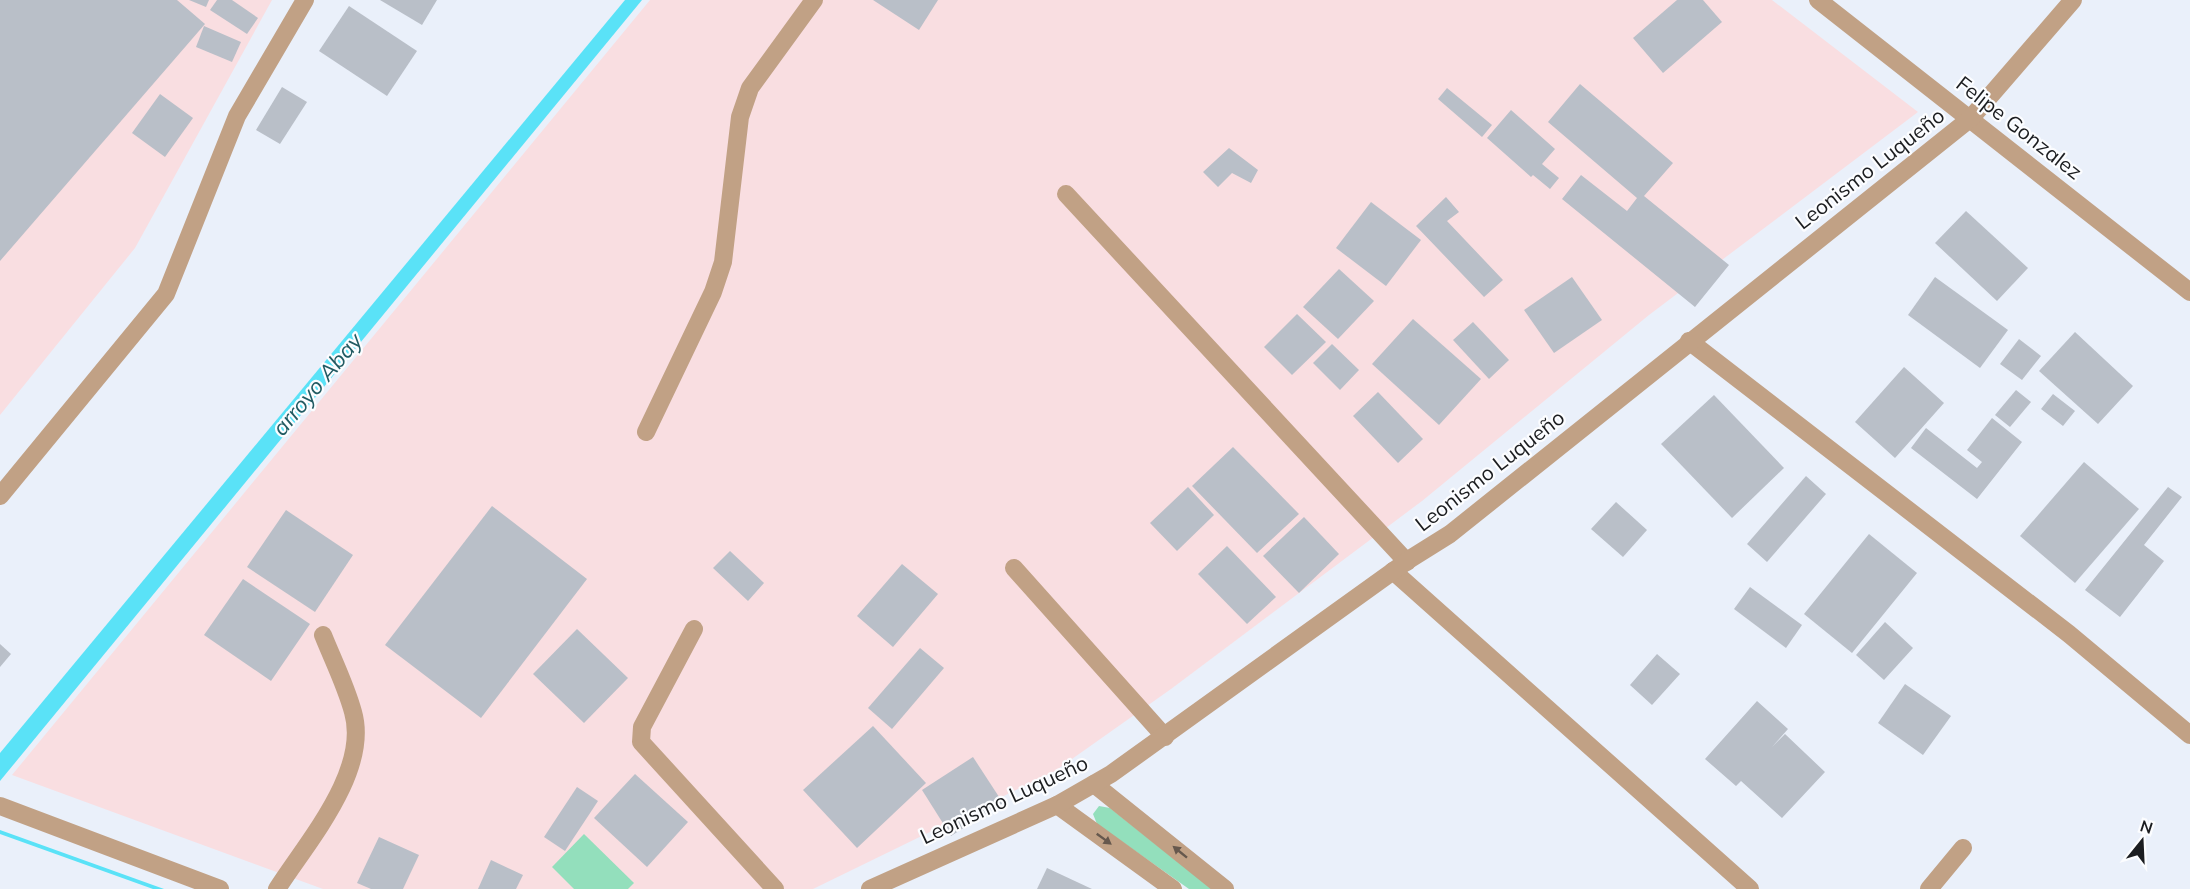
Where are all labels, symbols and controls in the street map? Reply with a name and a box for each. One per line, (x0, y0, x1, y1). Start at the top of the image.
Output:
street label: Felipe Gonzalez (1951, 70, 2088, 184)
street label: Leonismo Luqueño (1790, 102, 1949, 235)
water label: arroyo Abay (266, 326, 369, 441)
street label: Leonismo Luqueño (1410, 404, 1569, 537)
street label: Leonismo Luqueño (916, 749, 1092, 849)
north arrow (2112, 811, 2172, 871)
text: N (2138, 815, 2155, 838)
one-way arrow (1096, 833, 1112, 845)
one-way arrow (1172, 846, 1188, 859)

